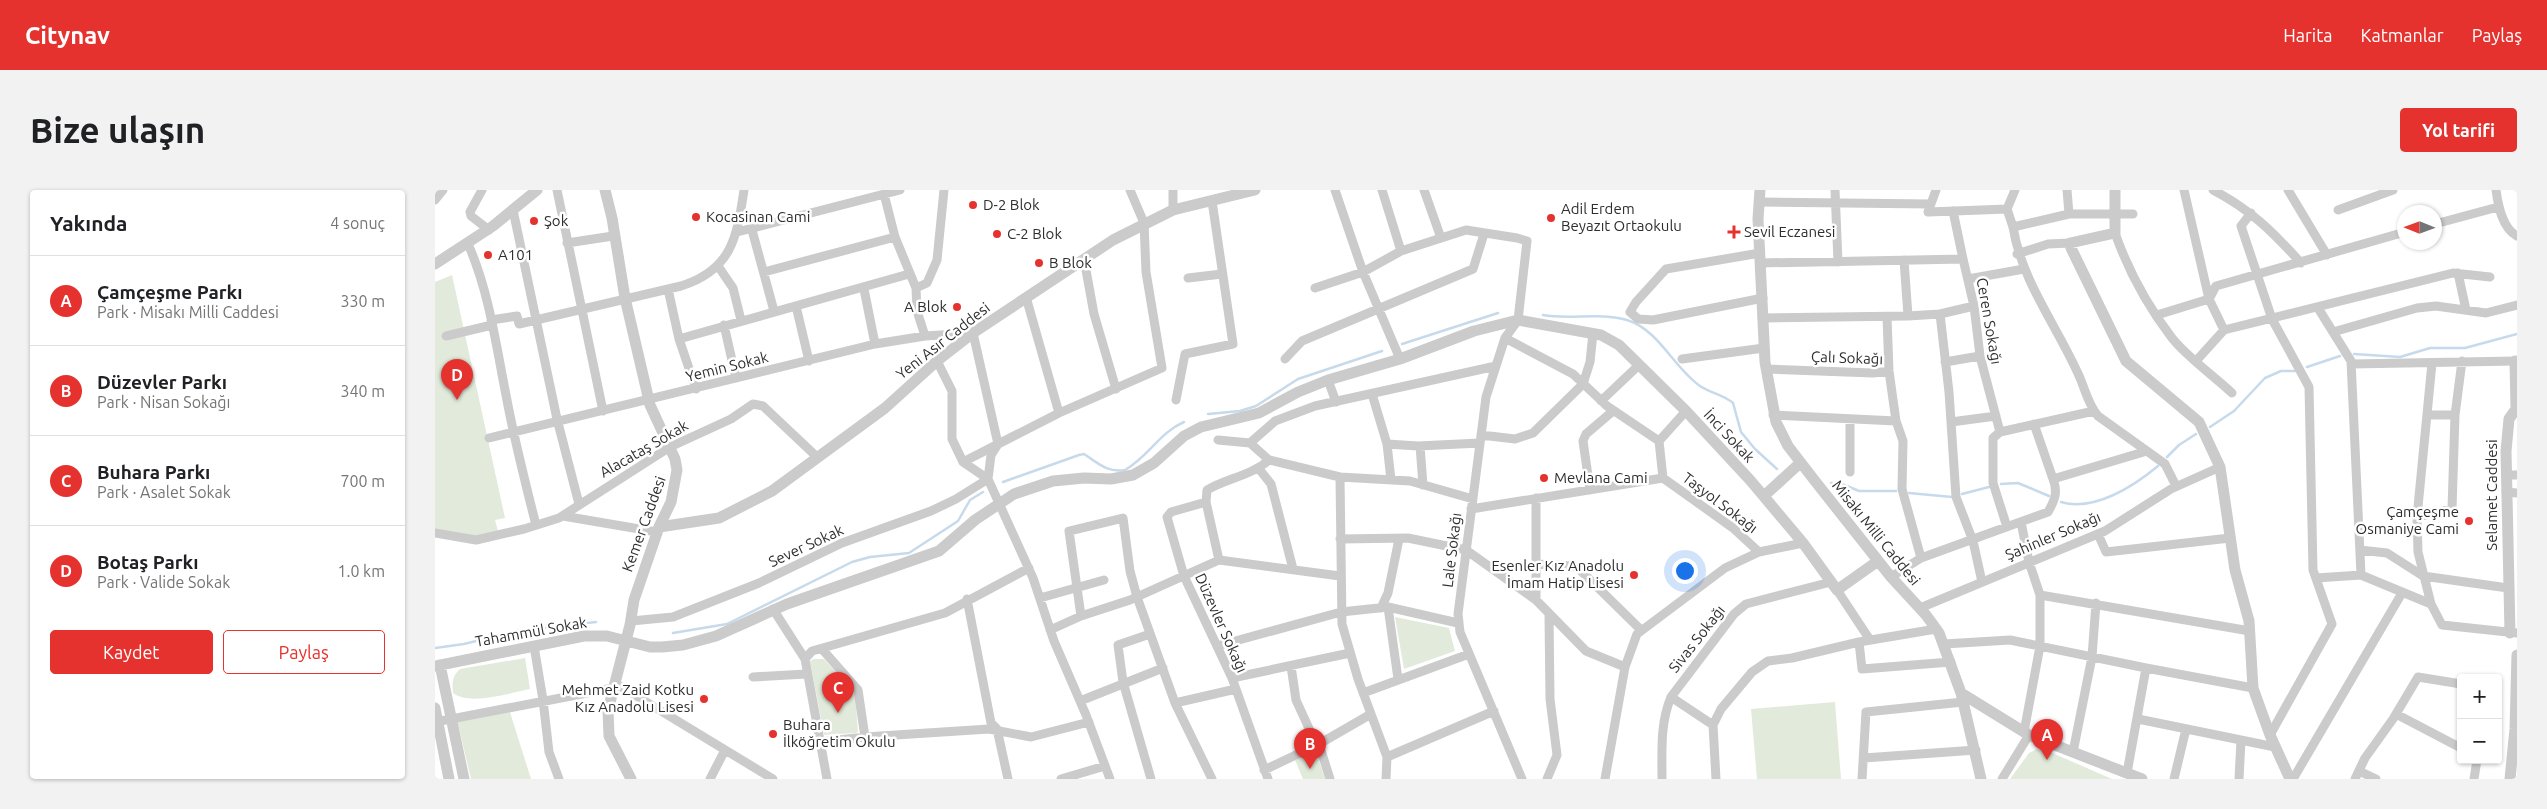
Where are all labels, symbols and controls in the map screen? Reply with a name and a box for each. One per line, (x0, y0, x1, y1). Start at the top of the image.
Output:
text: Citynav (25, 22, 110, 49)
text: Harita (2283, 25, 2333, 45)
text: Katmanlar (2361, 25, 2444, 45)
text: Paylaş (2472, 25, 2522, 45)
button: Yol tarifi (2400, 108, 2517, 152)
text: Bize ulaşın (30, 110, 205, 150)
place label: D-2 Blok (983, 196, 1040, 213)
marker: D-2 Blok (967, 199, 979, 211)
place label: Adil Erdem Beyazıt Ortaokulu (1561, 200, 1682, 234)
north arrow (2397, 205, 2442, 250)
place label: Kocasinan Cami (706, 208, 810, 225)
text: Yakında (50, 211, 127, 235)
marker: Kocasinan Cami (690, 211, 702, 223)
place label: Şok (544, 212, 569, 229)
marker: Adil Erdem Beyazıt Ortaokulu (1545, 212, 1557, 224)
text: 4 sonuç (330, 214, 385, 232)
marker: Şok (528, 215, 540, 227)
place label: Sevil Eczanesi (1744, 223, 1835, 240)
place label: C-2 Blok (1007, 225, 1062, 242)
marker: Sevil Eczanesi (1728, 226, 1740, 238)
marker: C-2 Blok (991, 228, 1003, 240)
place label: A101 (498, 246, 533, 263)
marker: A101 (482, 249, 494, 261)
place label: B Blok (1049, 254, 1092, 271)
marker: B Blok (1033, 257, 1045, 269)
street label: Ceren Sokağı (1974, 276, 2005, 366)
text: Çamçeşme Parkı (97, 281, 242, 303)
text: A (60, 292, 72, 310)
text: 330 m (340, 292, 385, 310)
place label: A Blok (904, 298, 947, 315)
street label: Yeni Asır Caddesi (893, 299, 993, 382)
marker: A Blok (951, 301, 963, 313)
text: Park · Misakı Milli Caddesi (97, 303, 279, 321)
street label: Yemin Sokak (684, 348, 770, 385)
street label: Çalı Sokağı (1811, 348, 1883, 367)
pin: D (441, 359, 473, 400)
text: Düzevler Parkı (97, 371, 227, 393)
text: B (61, 382, 71, 400)
text: 340 m (340, 382, 385, 400)
text: Park · Nisan Sokağı (97, 393, 230, 411)
street label: İnci Sokak (1701, 406, 1758, 466)
street label: Alacataş Sokak (597, 416, 691, 481)
street label: Selamet Caddesi (2483, 439, 2500, 551)
text: Buhara Parkı (97, 461, 210, 483)
place label: Mevlana Cami (1554, 469, 1648, 486)
street label: Taşyol Sokağı (1679, 469, 1761, 536)
text: C (61, 472, 71, 490)
text: 700 m (340, 472, 385, 490)
marker: Mevlana Cami (1538, 472, 1550, 484)
street label: Kemer Caddesi (618, 474, 669, 574)
street label: Misakı Milli Caddesi (1829, 477, 1924, 589)
text: Park · Asalet Sokak (97, 483, 231, 501)
place label: Çamçeşme Osmaniye Cami (2356, 503, 2459, 537)
street label: Şahinler Sokağı (2003, 508, 2103, 563)
street label: Lale Sokağı (1438, 512, 1465, 588)
marker: Çamçeşme Osmaniye Cami (2463, 515, 2475, 527)
street label: Sever Sokak (766, 521, 846, 570)
text: Botaş Parkı (97, 551, 198, 573)
place label: Esenler Kız Anadolu İmam Hatip Lisesi (1491, 557, 1624, 591)
your location (1672, 558, 1698, 584)
text: D (60, 562, 72, 580)
text: 1.0 km (337, 562, 385, 580)
marker: Esenler Kız Anadolu İmam Hatip Lisesi (1628, 569, 1640, 581)
street label: Düzevler Sokağı (1192, 570, 1251, 675)
text: Park · Valide Sokak (97, 573, 230, 591)
street label: Sivas Sokağı (1665, 602, 1728, 676)
street label: Tahammül Sokak (474, 613, 588, 650)
button: Kaydet (50, 630, 213, 674)
button: Paylaş (223, 630, 385, 674)
pin: C (822, 672, 854, 713)
map controls (2457, 674, 2502, 764)
button: + (2457, 674, 2502, 719)
place label: Mehmet Zaid Kotku Kız Anadolu Lisesi (562, 681, 694, 715)
marker: Mehmet Zaid Kotku Kız Anadolu Lisesi (698, 693, 710, 705)
place label: Buhara İlköğretim Okulu (783, 716, 896, 750)
pin: A (2031, 719, 2063, 760)
button: − (2457, 719, 2502, 764)
marker: Buhara İlköğretim Okulu (767, 728, 779, 740)
pin: B (1294, 728, 1326, 769)

